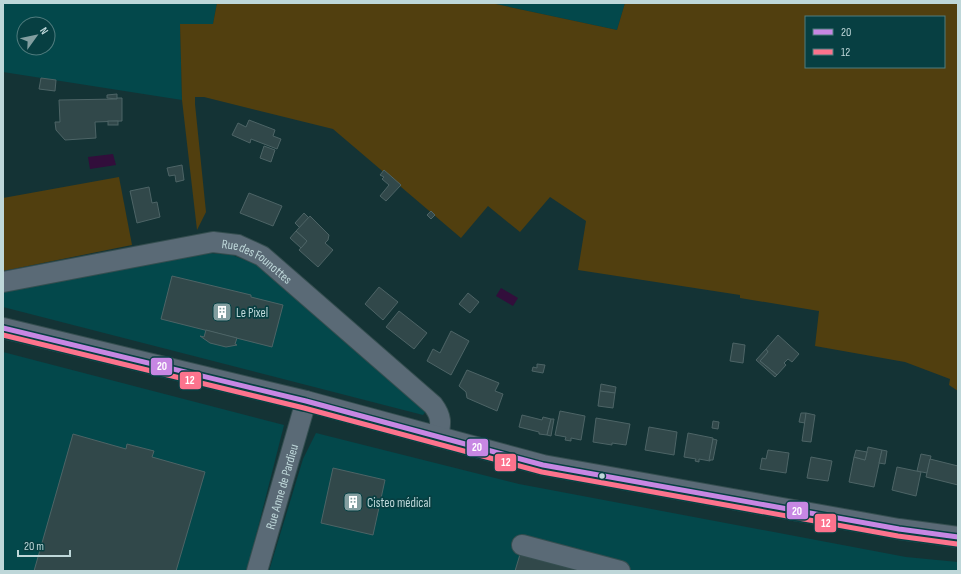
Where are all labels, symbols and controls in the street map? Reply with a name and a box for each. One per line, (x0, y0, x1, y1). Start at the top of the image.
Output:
north arrow (16, 16, 56, 56)
legend (805, 16, 945, 68)
text: N (37, 25, 51, 37)
text: 20 (841, 25, 851, 40)
text: 12 (841, 45, 850, 60)
street label: Rue des Founottes (221, 236, 295, 288)
building icon: Le Pixel (211, 301, 233, 323)
place label: Le Pixel (236, 305, 268, 321)
line badge: 20 (150, 357, 173, 376)
text: 20 (157, 360, 167, 373)
line badge: 12 (179, 371, 202, 390)
text: 12 (185, 374, 195, 387)
line badge: 20 (466, 438, 489, 457)
text: 20 (472, 441, 482, 454)
street label: Rue Anne de Pardieu (262, 442, 302, 531)
line badge: 12 (494, 453, 517, 472)
text: 12 (501, 456, 511, 469)
unlabelled marker (597, 471, 607, 481)
building icon: Cisteo médical (342, 491, 364, 513)
place label: Cisteo médical (367, 495, 431, 511)
line badge: 20 (786, 501, 809, 520)
text: 20 (792, 505, 802, 518)
line badge: 12 (814, 513, 837, 533)
text: 12 (821, 517, 831, 530)
scale bar (18, 532, 70, 558)
text: 20 m (24, 539, 44, 554)

